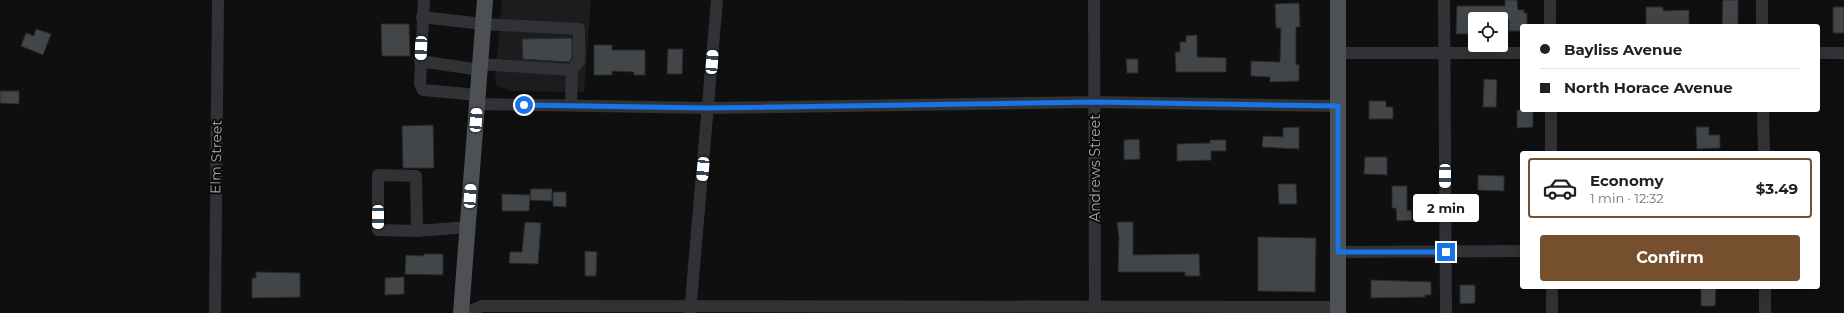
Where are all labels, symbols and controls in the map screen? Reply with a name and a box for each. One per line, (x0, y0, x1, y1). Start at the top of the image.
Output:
map controls (1468, 12, 1508, 52)
button: locate (1468, 12, 1508, 52)
car (415, 36, 427, 60)
text: Bayliss Avenue (1564, 40, 1682, 59)
car (705, 50, 719, 74)
text: North Horace Avenue (1564, 78, 1733, 97)
route start (515, 96, 533, 114)
car (469, 108, 483, 132)
street label: Andrews Street (1086, 114, 1104, 222)
street label: Elm Street (206, 120, 226, 194)
car (696, 157, 710, 181)
car (1439, 164, 1451, 188)
icon: car (1542, 170, 1578, 206)
text: Economy (1590, 171, 1663, 190)
text: $3.49 (1756, 179, 1798, 198)
car (463, 184, 477, 208)
text: 1 min · 12:32 (1590, 190, 1664, 206)
callout: 2 min (1413, 194, 1479, 222)
text: 2 min (1427, 200, 1465, 216)
car (372, 205, 384, 229)
button: Confirm (1540, 235, 1800, 281)
route end (1437, 243, 1455, 261)

